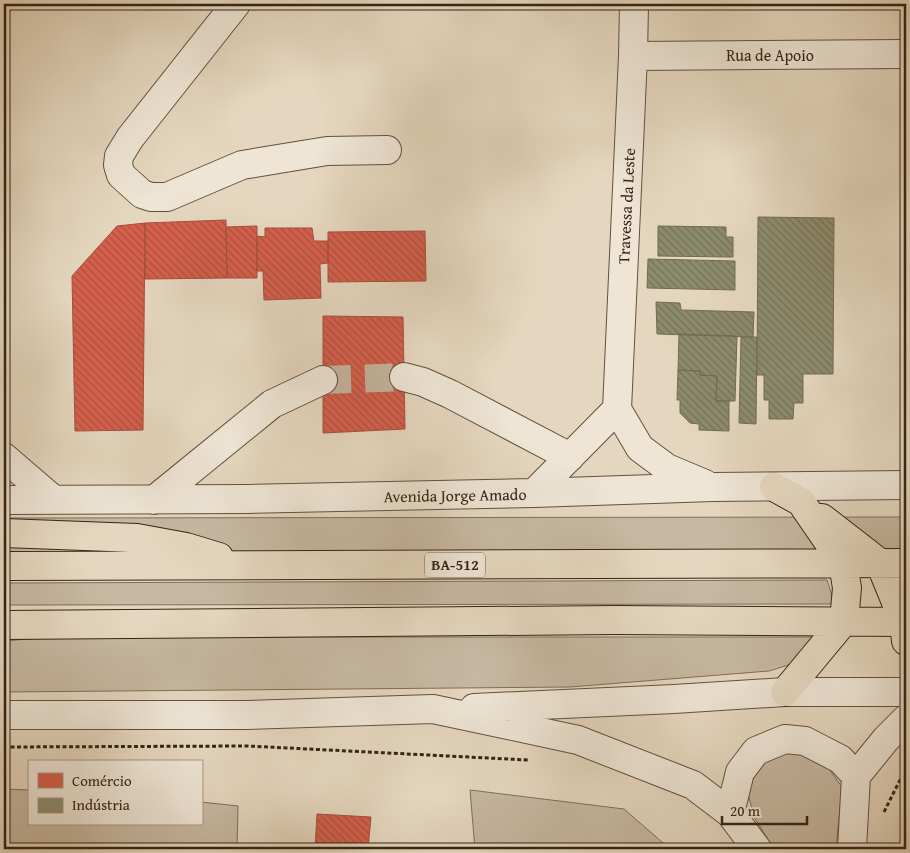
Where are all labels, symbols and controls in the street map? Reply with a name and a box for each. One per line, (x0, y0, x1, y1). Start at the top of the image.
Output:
street label: Rua de Apoio (726, 43, 814, 67)
street label: Travessa da Leste (611, 147, 641, 265)
street label: Avenida Jorge Amado (383, 482, 527, 508)
road number: BA-512 (425, 552, 485, 578)
legend (28, 760, 202, 826)
text: Comércio (72, 770, 132, 791)
scale bar (722, 793, 808, 825)
text: Indústria (72, 794, 130, 815)
text: 20 m (730, 800, 761, 821)

